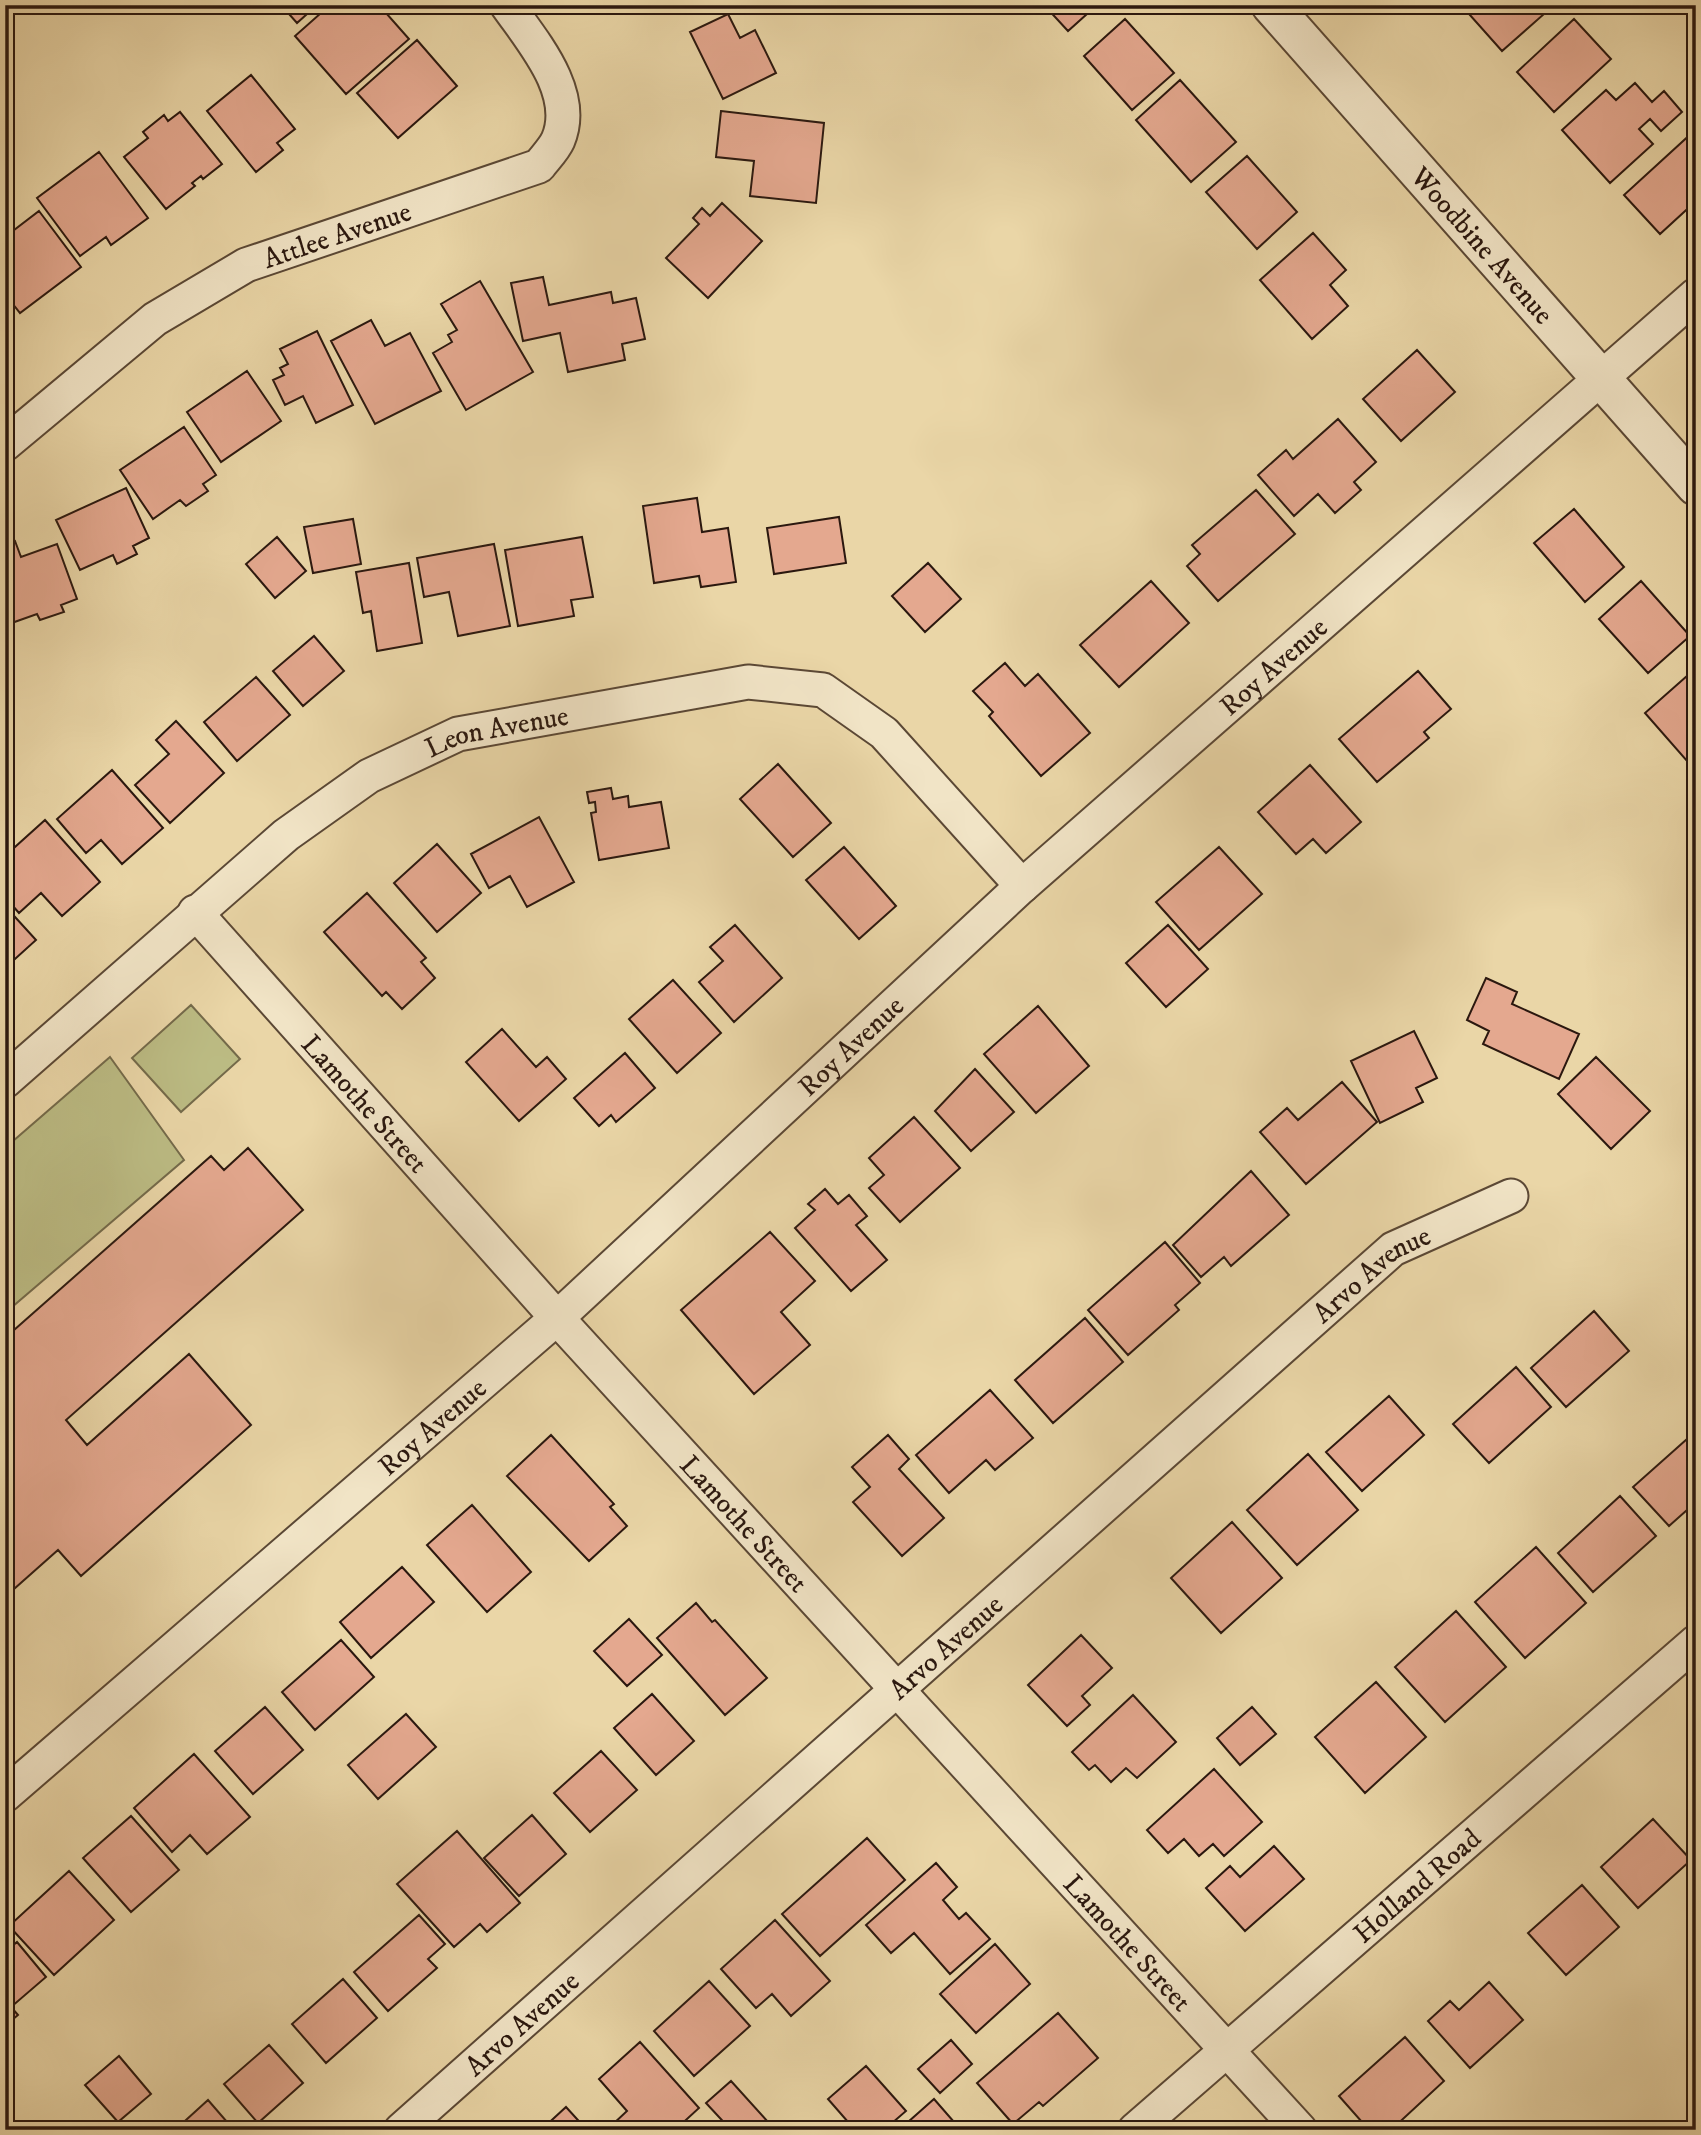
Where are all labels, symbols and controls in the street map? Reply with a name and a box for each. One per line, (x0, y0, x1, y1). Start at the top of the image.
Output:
street label: Woodbine Avenue (1402, 159, 1561, 332)
street label: Attlee Avenue (259, 194, 416, 277)
street label: Roy Avenue (1213, 610, 1335, 724)
street label: Leon Avenue (419, 699, 571, 766)
street label: Roy Avenue (791, 989, 912, 1104)
street label: Lamothe Street (293, 1027, 435, 1181)
street label: Arvo Avenue (1306, 1218, 1436, 1331)
street label: Roy Avenue (371, 1371, 494, 1484)
street label: Lamothe Street (672, 1448, 815, 1600)
street label: Arvo Avenue (882, 1588, 1011, 1708)
street label: Holland Road (1346, 1821, 1488, 1951)
street label: Lamothe Street (1055, 1867, 1199, 2019)
street label: Arvo Avenue (458, 1964, 587, 2084)

